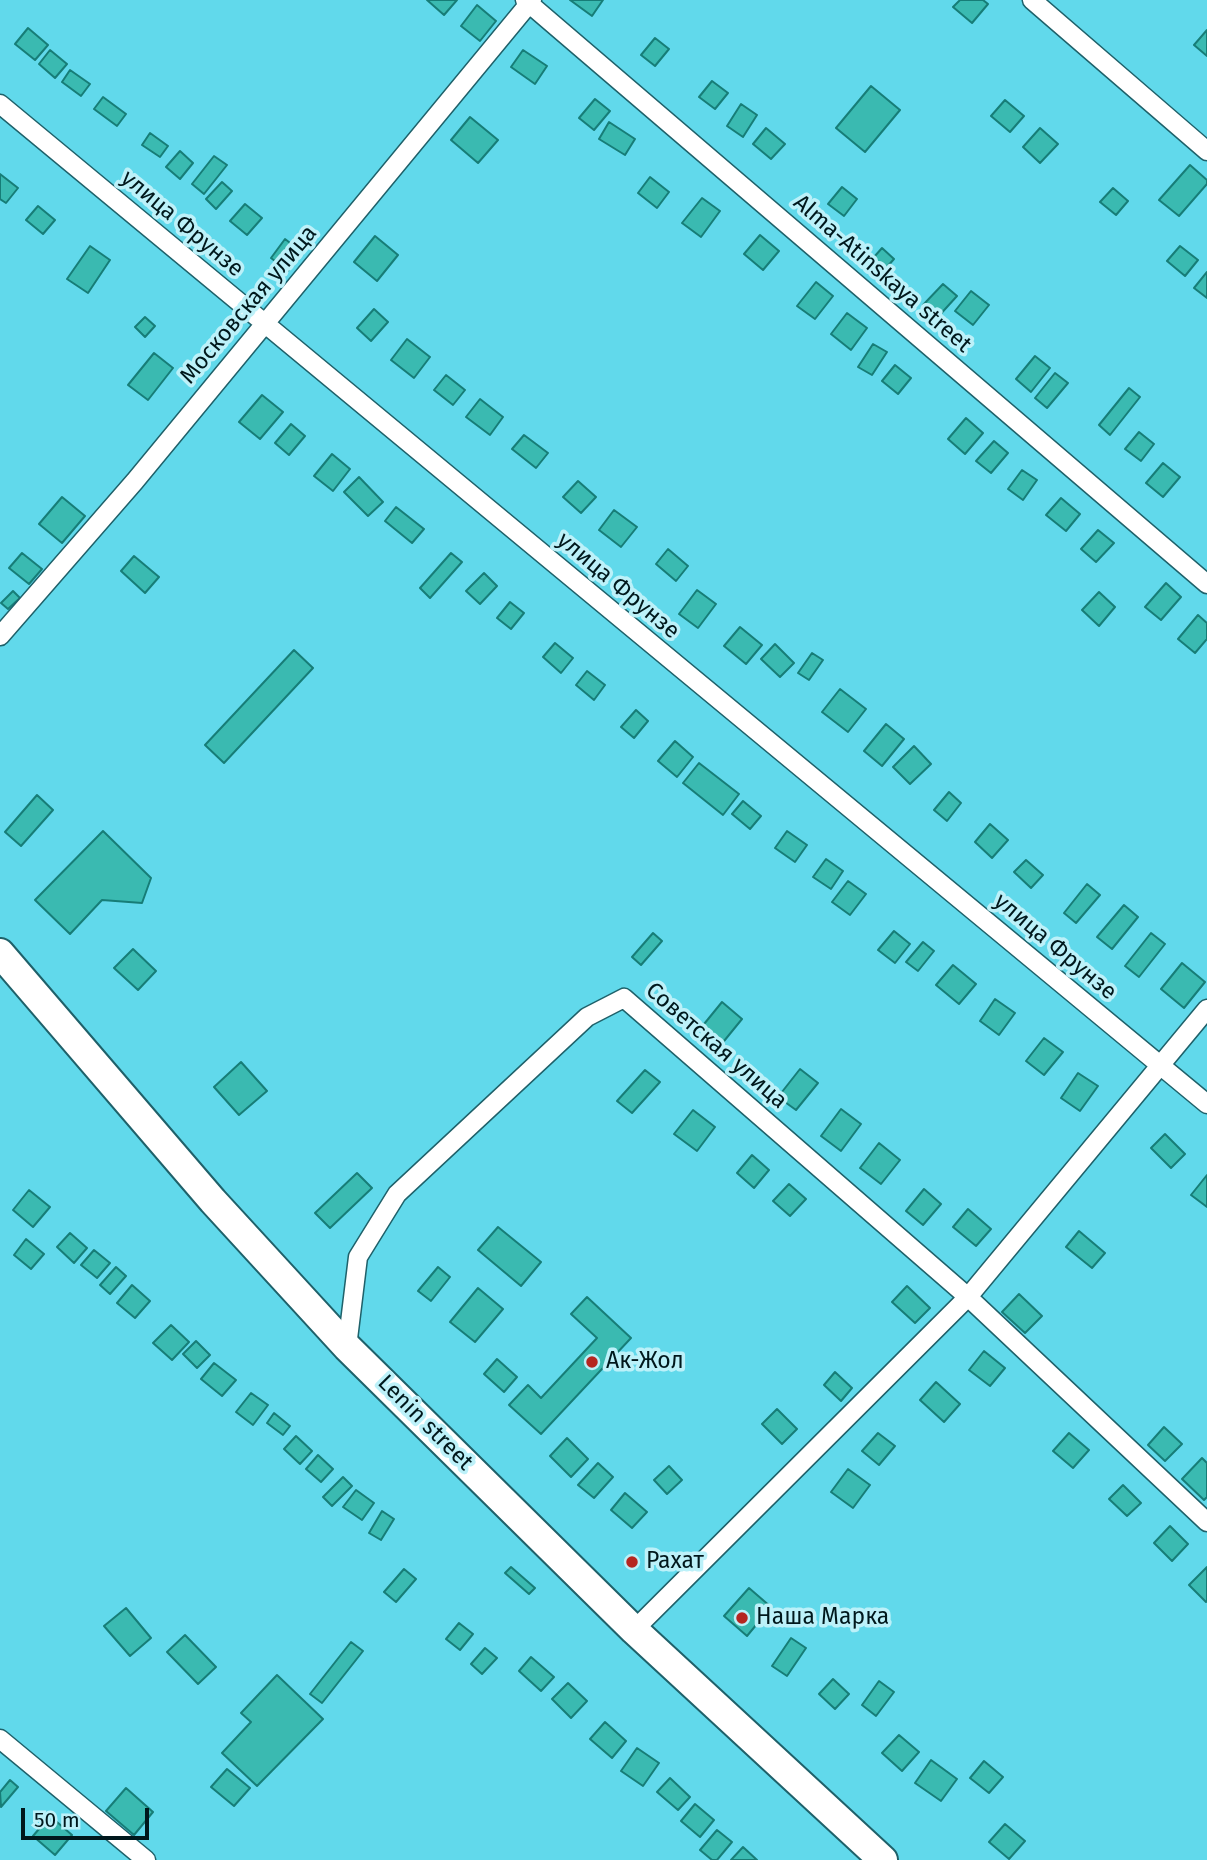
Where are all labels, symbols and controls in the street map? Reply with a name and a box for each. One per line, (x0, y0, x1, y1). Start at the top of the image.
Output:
street label: улица Фрунзе (115, 165, 249, 283)
street label: Alma-Atinskaya street (787, 189, 977, 359)
street label: Московская улица (175, 220, 323, 390)
street label: улица Фрунзе (551, 527, 685, 645)
street label: улица Фрунзе (988, 888, 1122, 1006)
street label: Советская улица (640, 977, 792, 1115)
place label: Ак-Жол (606, 1348, 684, 1376)
marker: Ак-Жол (584, 1354, 600, 1370)
street label: Lenin street (372, 1370, 478, 1476)
place label: Рахат (646, 1548, 704, 1576)
marker: Рахат (624, 1554, 640, 1570)
place label: Наша Марка (756, 1604, 889, 1632)
marker: Наша Марка (734, 1610, 750, 1626)
scale bar (24, 1794, 152, 1838)
text: 50 m (34, 1807, 80, 1833)

